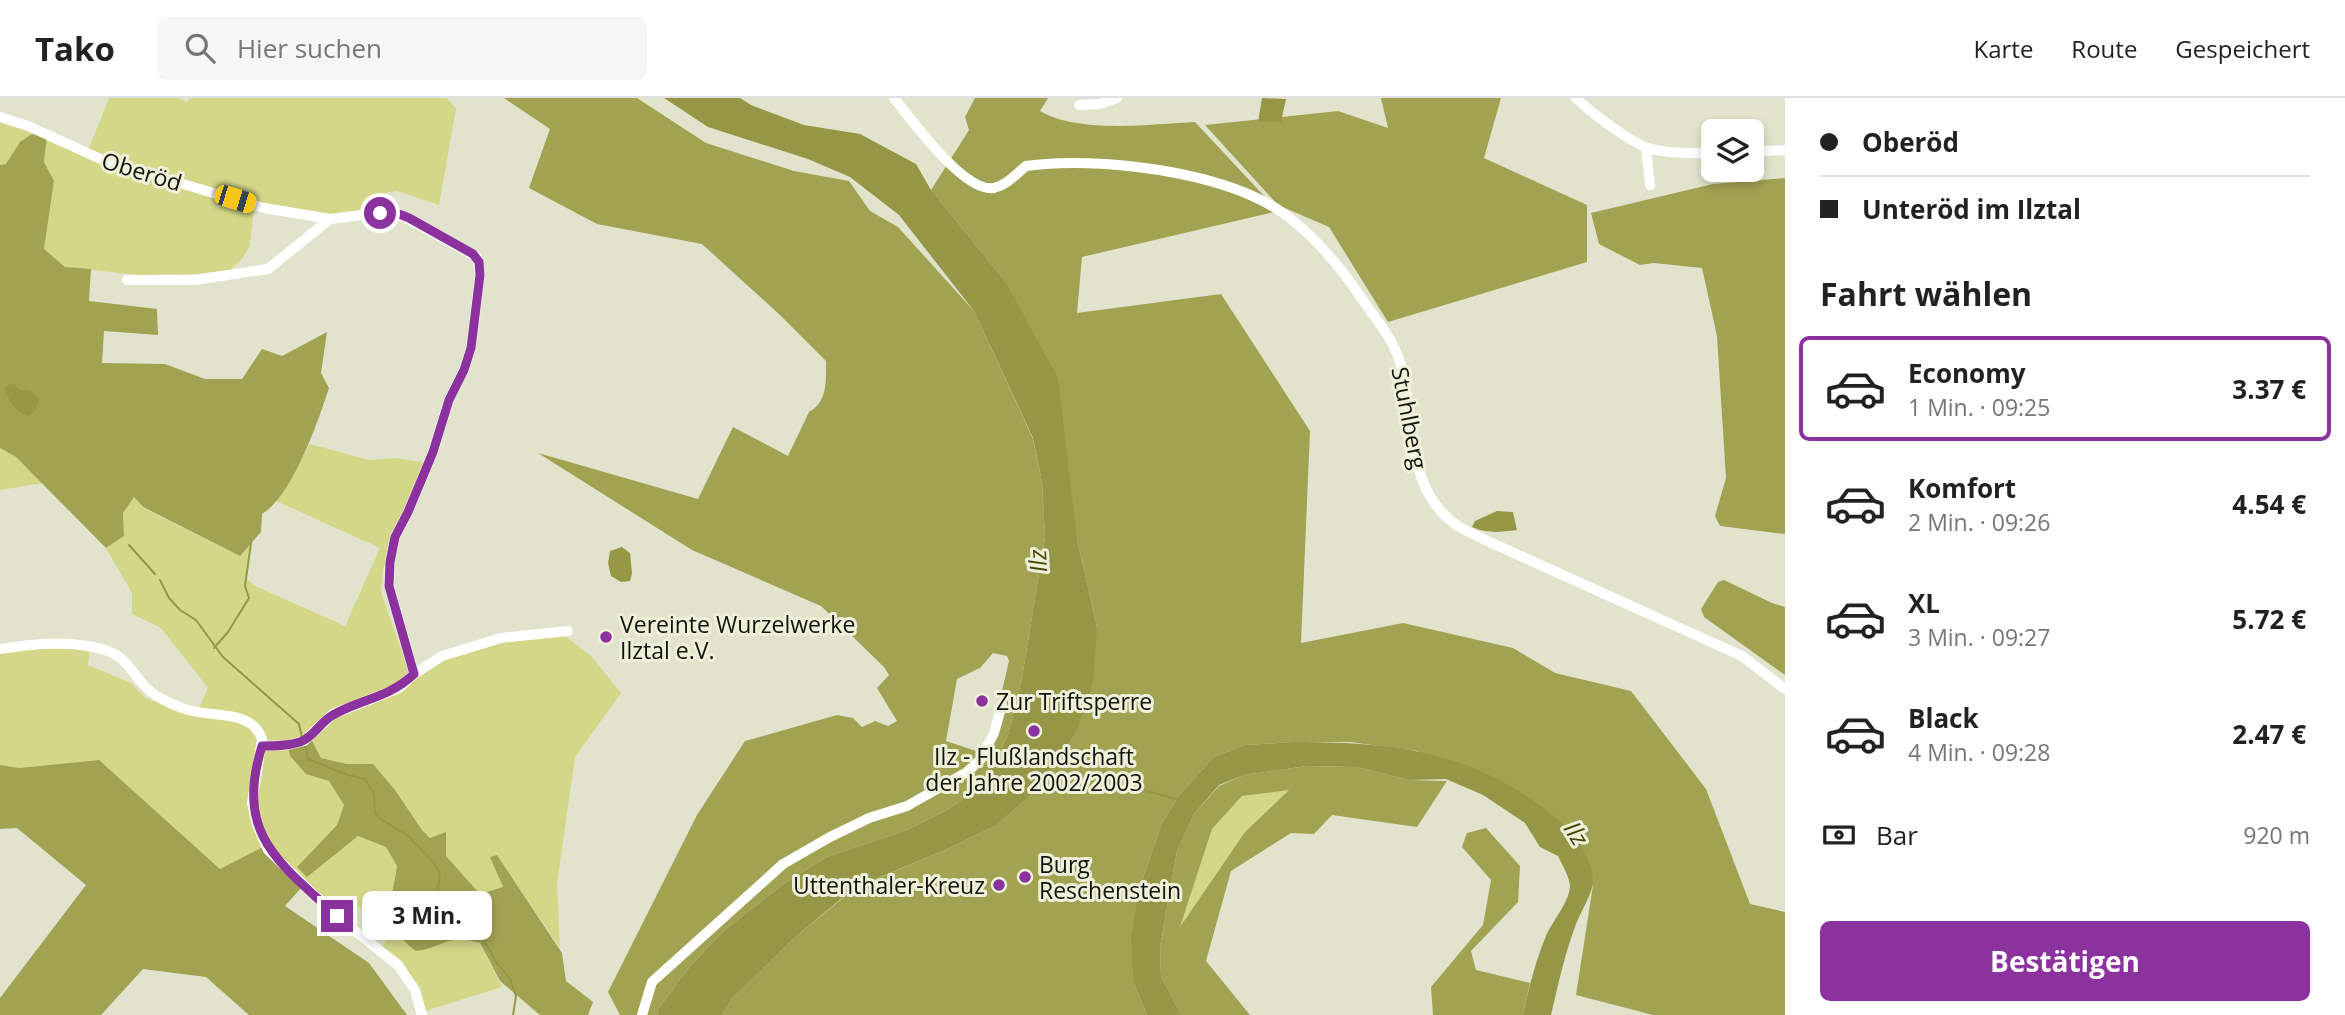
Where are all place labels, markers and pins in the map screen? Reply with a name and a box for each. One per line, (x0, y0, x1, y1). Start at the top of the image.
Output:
place label: Vereinte Wurzelwerke Ilztal e.V. (620, 608, 855, 666)
marker: Vereinte Wurzelwerke Ilztal e.V. (598, 629, 614, 645)
place label: Zur Triftsperre (996, 685, 1152, 717)
marker: Zur Triftsperre (974, 693, 990, 709)
marker: Ilz - Flußlandschaft der Jahre 2002/2003 (1026, 723, 1042, 739)
place label: Ilz - Flußlandschaft der Jahre 2002/2003 (925, 740, 1143, 798)
place label: Burg Reschenstein (1039, 848, 1181, 906)
place label: Uttenthaler-Kreuz (793, 869, 985, 901)
marker: Burg Reschenstein (1017, 869, 1033, 885)
marker: Uttenthaler-Kreuz (991, 877, 1007, 893)

